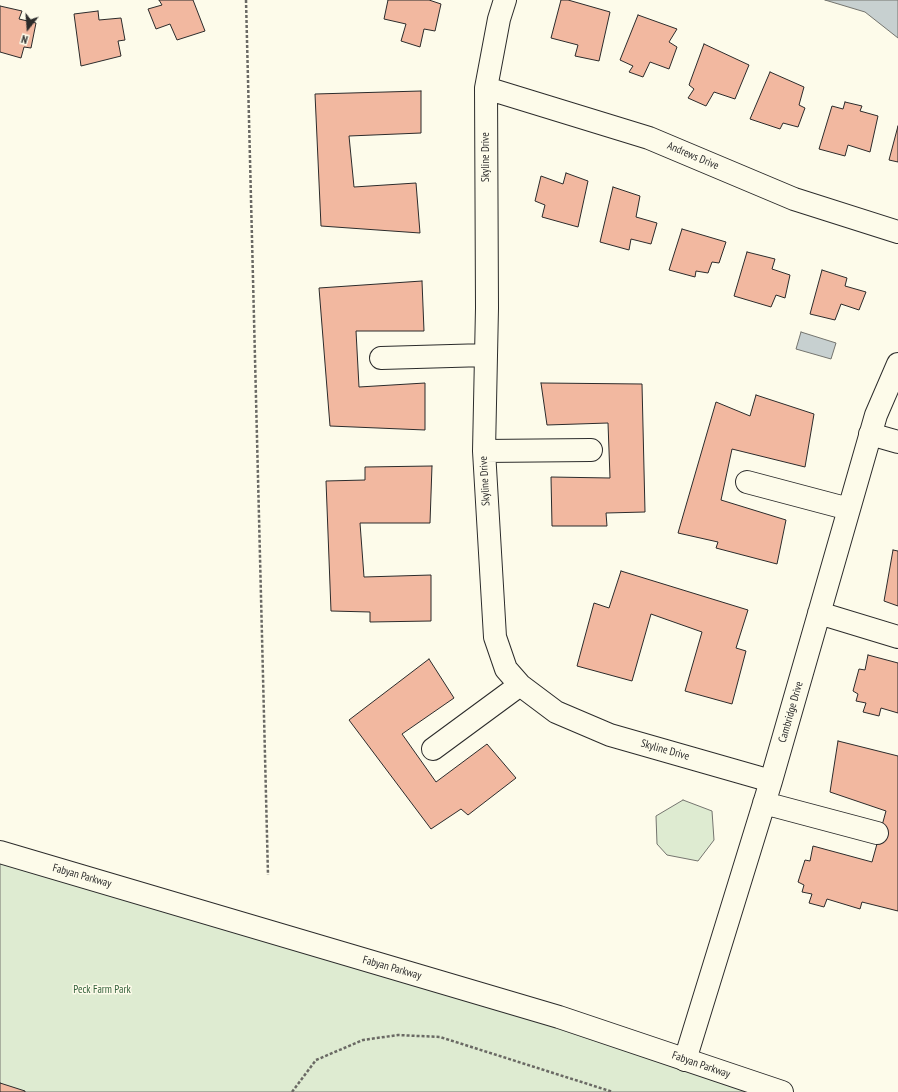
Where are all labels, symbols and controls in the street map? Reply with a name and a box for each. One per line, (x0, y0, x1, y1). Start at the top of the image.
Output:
north arrow (8, 8, 48, 48)
text: N (20, 32, 29, 47)
street label: Skyline Drive (479, 132, 493, 182)
street label: Andrews Drive (665, 139, 721, 173)
street label: Skyline Drive (477, 456, 493, 506)
street label: Cambridge Drive (776, 680, 806, 744)
street label: Skyline Drive (639, 737, 691, 763)
street label: Fabyan Parkway (51, 861, 113, 891)
street label: Fabyan Parkway (361, 953, 423, 983)
park label: Peck Farm Park (73, 983, 131, 997)
street label: Fabyan Parkway (670, 1049, 732, 1081)

